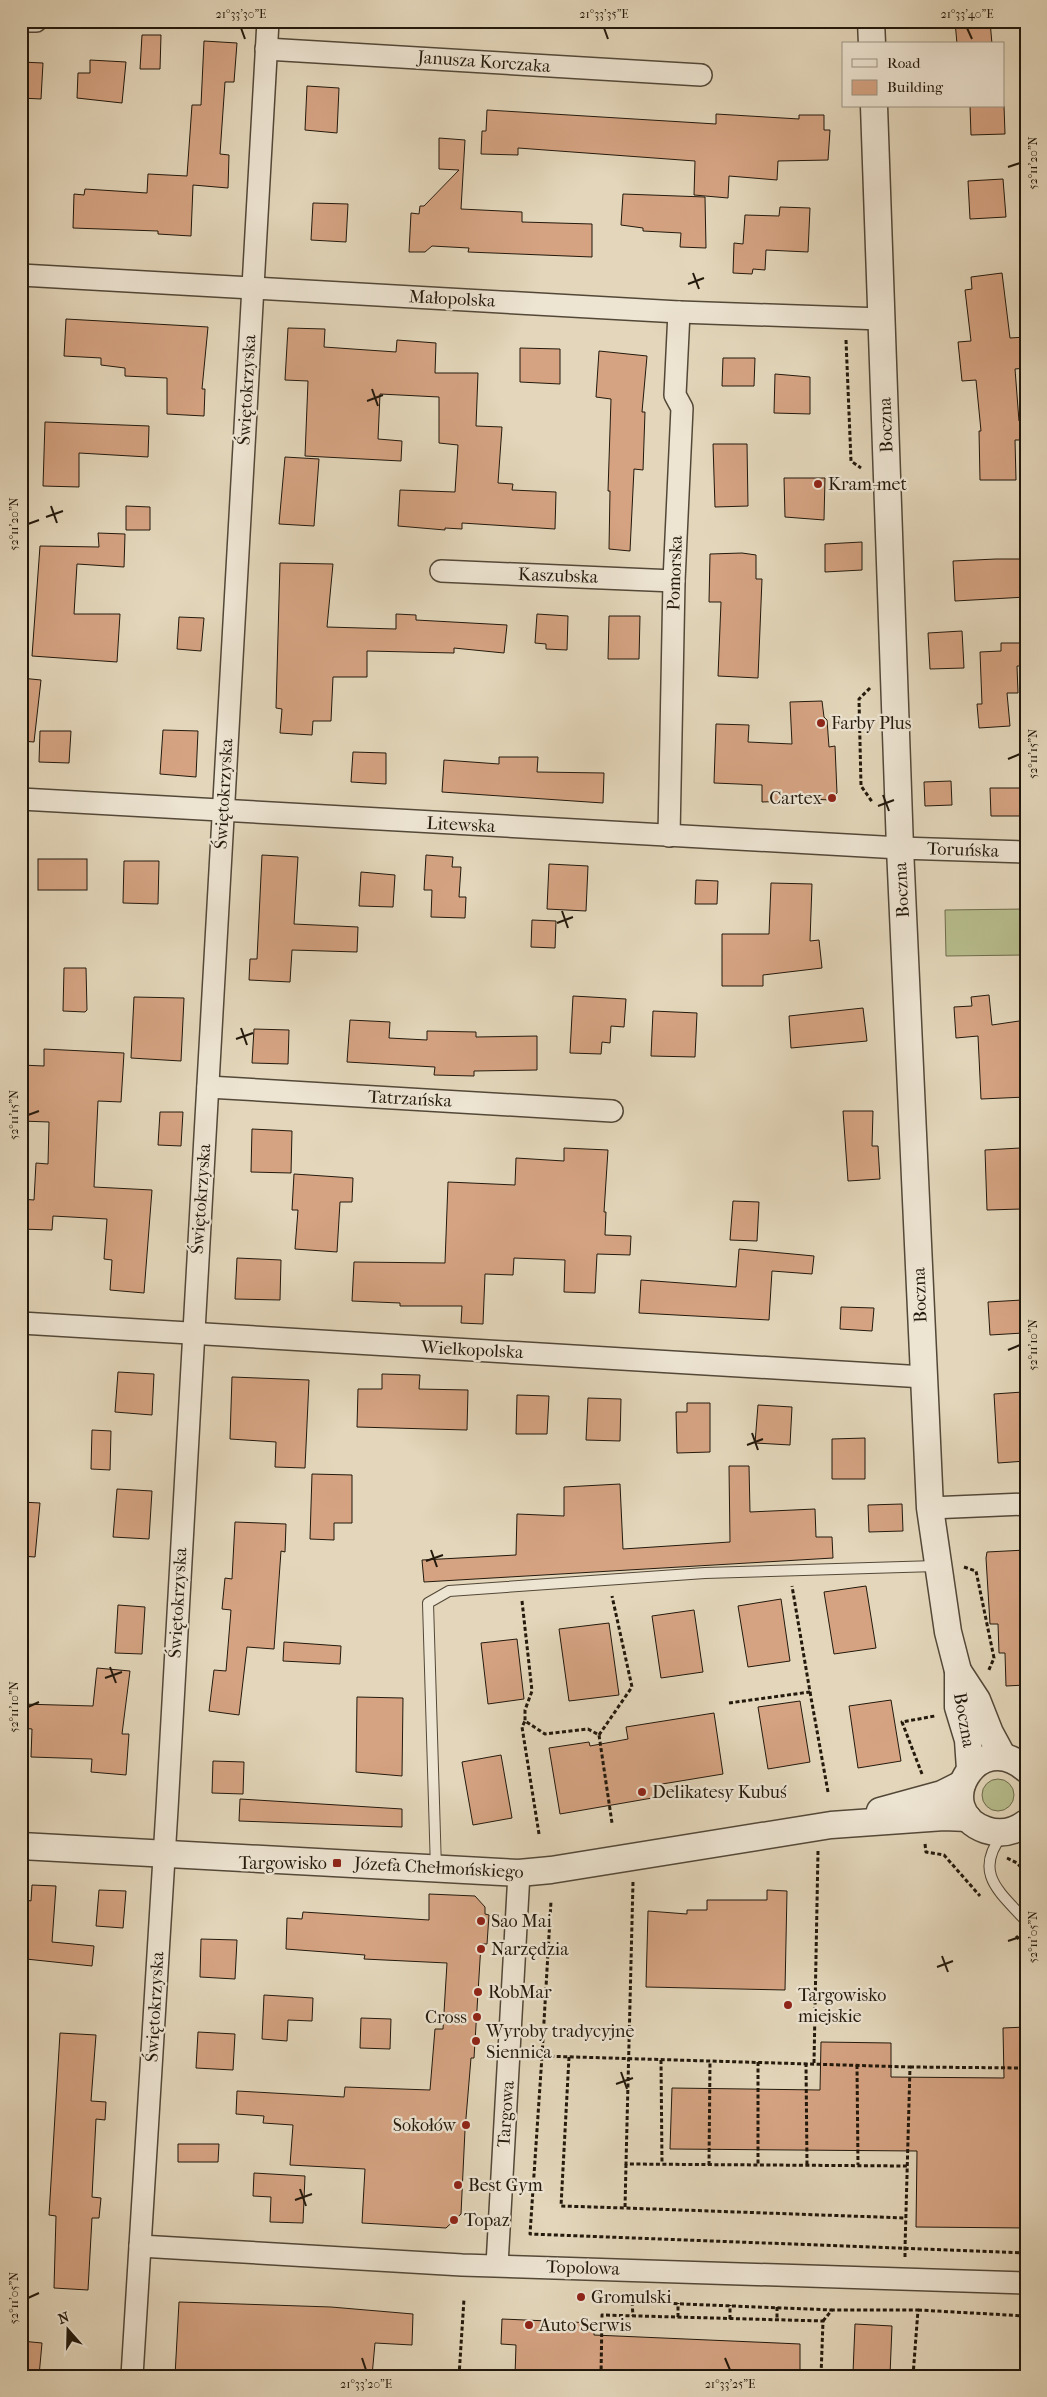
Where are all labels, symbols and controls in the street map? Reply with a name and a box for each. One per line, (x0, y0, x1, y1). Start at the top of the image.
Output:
text: 21°33'30"E (216, 7, 266, 21)
text: 21°33'35"E (579, 7, 629, 21)
text: 21°33'40"E (941, 7, 993, 21)
legend (842, 42, 1004, 108)
street label: Janusza Korczaka (415, 47, 552, 77)
text: Road (887, 54, 921, 72)
text: Building (887, 78, 944, 96)
text: 52°11'20"N (1026, 136, 1040, 190)
street label: Małopolska (408, 286, 497, 312)
street label: Świętokrzyska (233, 334, 260, 446)
street label: Boczna (875, 396, 897, 453)
place label: Kram-met (828, 474, 907, 495)
marker: Kram-met (812, 478, 824, 490)
text: 52°11'20"N (7, 497, 21, 551)
street label: Pomorska (663, 534, 687, 611)
street label: Kaszubska (518, 564, 599, 588)
place label: Farby Plus (831, 713, 912, 734)
marker: Farby Plus (815, 717, 827, 729)
text: 52°11'15"N (1026, 729, 1040, 779)
street label: Świętokrzyska (210, 738, 237, 850)
place label: Cartex (769, 788, 823, 809)
marker: Cartex (826, 792, 838, 804)
street label: Litewska (426, 813, 497, 837)
street label: Toruńska (927, 838, 1000, 862)
street label: Boczna (890, 861, 914, 918)
street label: Tatrzańska (368, 1086, 453, 1112)
text: 52°11'15"N (7, 1090, 21, 1140)
street label: Świętokrzyska (186, 1142, 215, 1255)
street label: Boczna (909, 1266, 931, 1323)
text: 52°11'10"N (1026, 1319, 1040, 1371)
street label: Wielkopolska (419, 1337, 524, 1363)
street label: Świętokrzyska (164, 1547, 191, 1659)
text: 52°11'10"N (7, 1681, 21, 1733)
street label: Boczna (949, 1691, 979, 1750)
place label: Delikatesy Kubuś (652, 1782, 787, 1803)
marker: Delikatesy Kubuś (636, 1786, 648, 1798)
place label: Targowisko (239, 1853, 327, 1874)
street label: Józefa Chełmońskiego (352, 1853, 524, 1883)
marker: Targowisko (331, 1857, 343, 1869)
place label: Sao Mai (491, 1911, 552, 1932)
text: 52°11'05"N (1026, 1911, 1040, 1963)
marker: Sao Mai (475, 1915, 487, 1927)
place label: Narzędzia (491, 1939, 569, 1960)
marker: Narzędzia (475, 1943, 487, 1955)
street label: Świętokrzyska (141, 1951, 168, 2063)
place label: RobMar (488, 1982, 552, 2003)
place label: Targowisko miejskie (798, 1985, 886, 2027)
marker: RobMar (472, 1986, 484, 1998)
marker: Targowisko miejskie (782, 1999, 794, 2011)
place label: Cross (425, 2007, 467, 2028)
marker: Cross (471, 2011, 483, 2023)
place label: Wyroby tradycyjne Siennica (485, 2021, 634, 2063)
marker: Wyroby tradycyjne Siennica (470, 2035, 482, 2047)
street label: Targowa (493, 2079, 519, 2148)
place label: Sokołów (393, 2115, 457, 2136)
marker: Sokołów (460, 2119, 472, 2131)
place label: Best Gym (468, 2175, 543, 2196)
marker: Best Gym (452, 2179, 464, 2191)
place label: Topaz (464, 2210, 510, 2231)
marker: Topaz (448, 2214, 460, 2226)
street label: Topolowa (546, 2256, 621, 2280)
text: 52°11'05"N (7, 2272, 21, 2324)
place label: Gromulski (591, 2287, 672, 2308)
marker: Gromulski (575, 2291, 587, 2303)
north arrow (42, 2304, 92, 2354)
text: N (56, 2308, 72, 2328)
place label: Auto Serwis (538, 2315, 632, 2336)
marker: Auto Serwis (523, 2319, 535, 2331)
text: 21°33'20"E (340, 2377, 392, 2391)
text: 21°33'25"E (705, 2377, 755, 2391)

